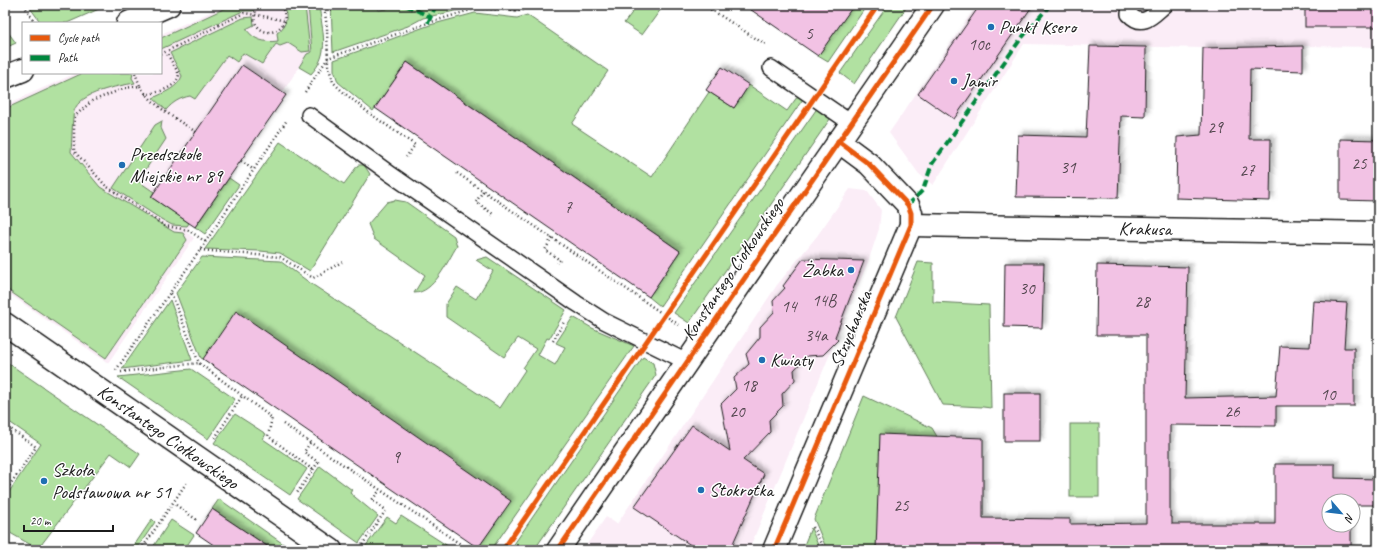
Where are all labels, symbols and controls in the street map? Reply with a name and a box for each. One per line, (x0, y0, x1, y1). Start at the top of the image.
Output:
place label: Punkt Ksero (999, 15, 1078, 39)
legend (22, 22, 162, 74)
marker: Punkt Ksero (986, 22, 996, 32)
house number: 5 (805, 23, 814, 44)
text: Cycle path (58, 30, 100, 46)
house number: 10c (968, 34, 991, 55)
text: Path (58, 50, 78, 66)
place label: Jamir (961, 69, 998, 93)
marker: Jamir (949, 76, 959, 86)
house number: 29 (1207, 117, 1224, 138)
place label: Przedszkole Miejskie nr 89 (130, 142, 224, 188)
house number: 25 (1351, 153, 1368, 174)
house number: 31 (1060, 157, 1077, 178)
marker: Przedszkole Miejskie nr 89 (117, 160, 127, 170)
house number: 27 (1239, 160, 1256, 181)
street label: Konstantego Ciołkowskiego (676, 192, 790, 345)
house number: 7 (564, 197, 573, 218)
street label: Krakusa (1118, 217, 1174, 241)
place label: Żabka (802, 258, 844, 282)
marker: Żabka (846, 265, 856, 275)
house number: 30 (1019, 278, 1036, 299)
street label: Strycharska (824, 286, 878, 371)
house number: 14B (812, 290, 837, 311)
house number: 28 (1134, 291, 1152, 312)
house number: 14 (781, 296, 799, 317)
house number: 34a (805, 325, 829, 346)
place label: Kwiaty (770, 348, 814, 372)
marker: Kwiaty (757, 355, 767, 365)
house number: 18 (741, 375, 759, 396)
street label: Konstantego Ciołkowskiego (93, 379, 244, 495)
house number: 10 (1320, 384, 1337, 405)
house number: 20 (729, 401, 746, 422)
house number: 26 (1224, 401, 1241, 422)
house number: 9 (392, 447, 401, 468)
place label: Szkoła Podstawowa nr 51 (52, 458, 173, 504)
marker: Szkoła Podstawowa nr 51 (39, 476, 49, 486)
place label: Stokrotka (709, 478, 775, 502)
marker: Stokrotka (696, 485, 706, 495)
north arrow (1321, 493, 1361, 533)
house number: 25 (893, 495, 910, 516)
scale bar (24, 507, 113, 533)
text: N (1341, 511, 1358, 526)
text: 20 m (30, 513, 52, 529)

